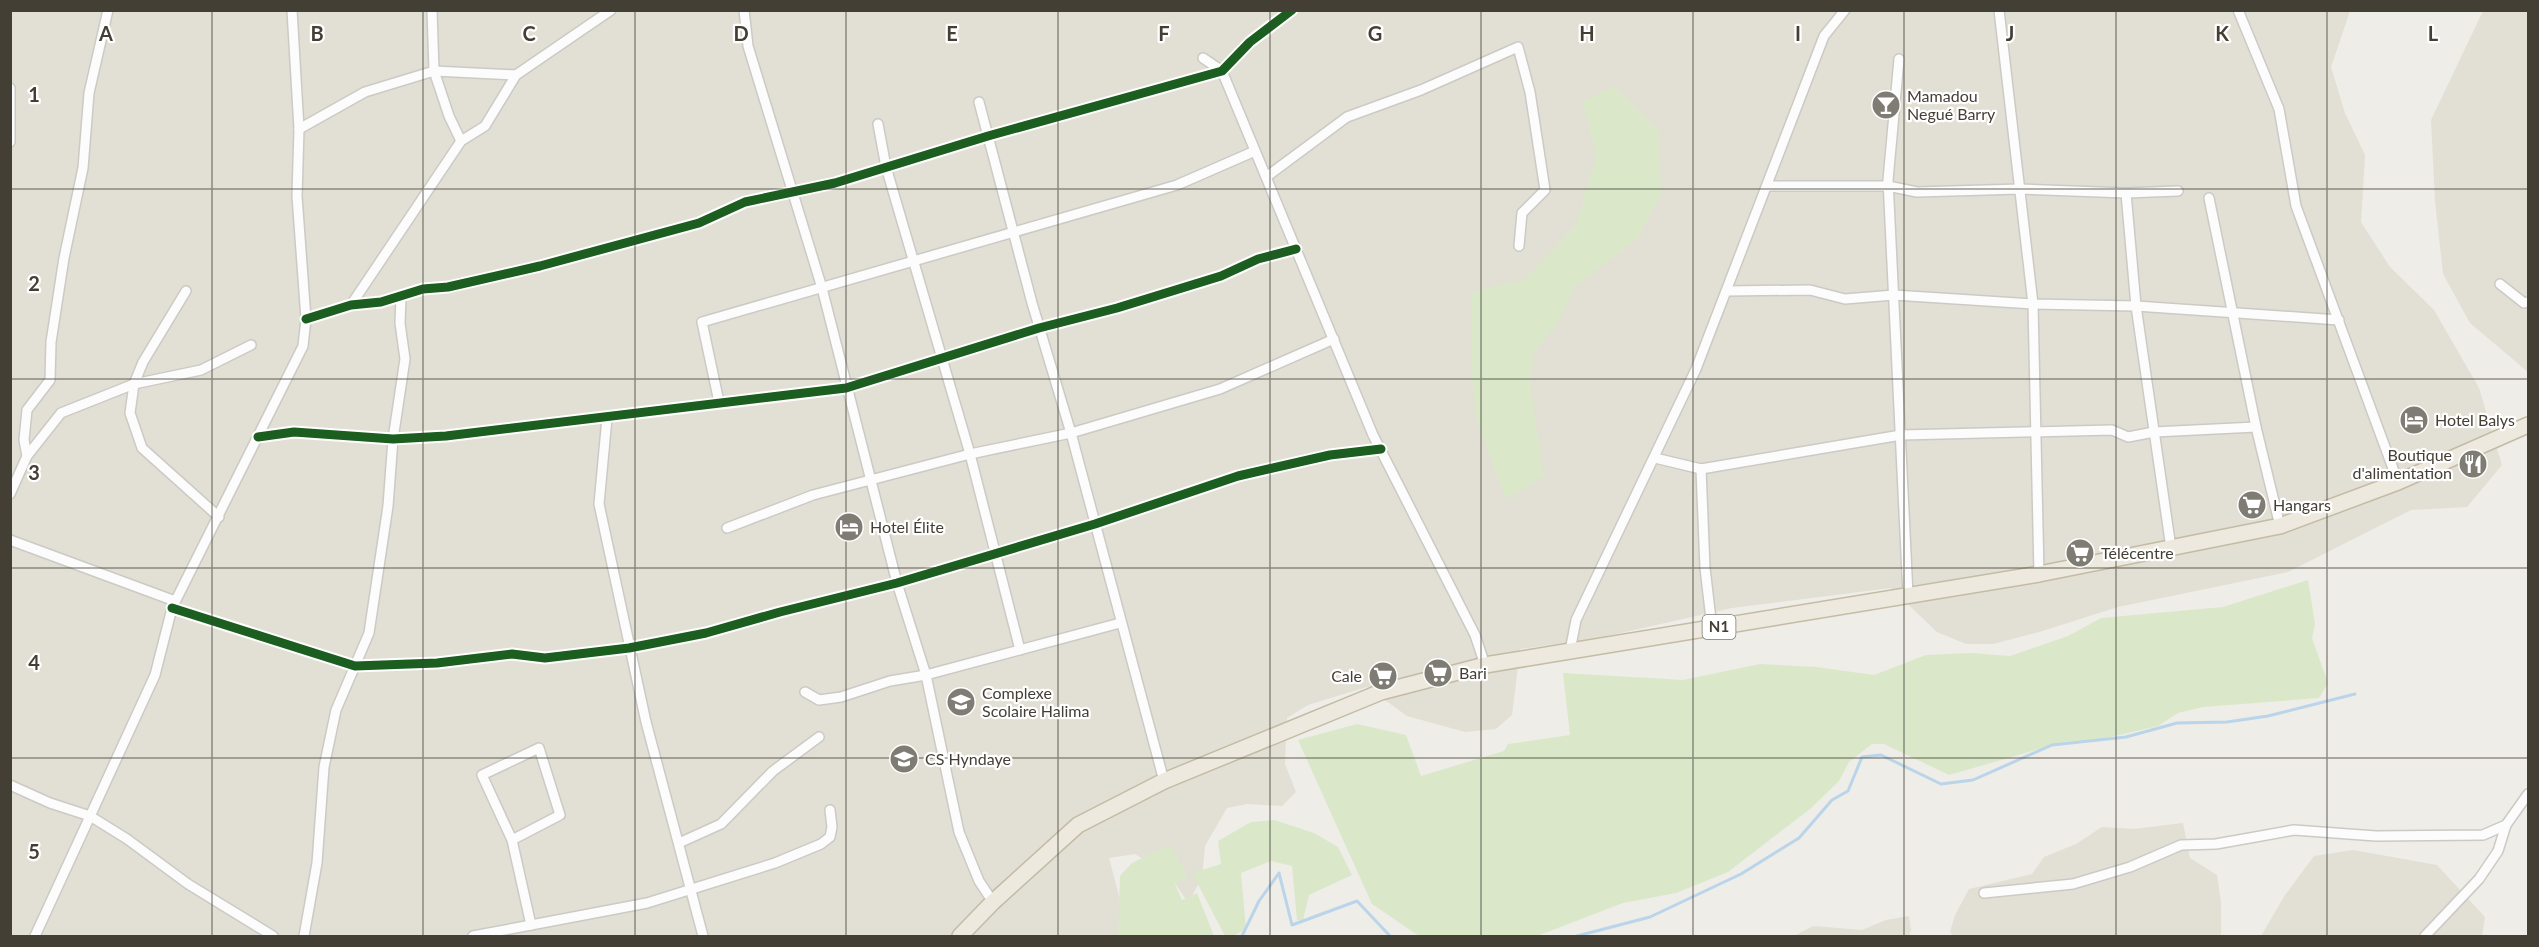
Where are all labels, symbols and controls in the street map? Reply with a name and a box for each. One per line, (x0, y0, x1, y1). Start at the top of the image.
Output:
text: A (98, 21, 113, 45)
text: B (310, 21, 324, 45)
text: C (522, 21, 536, 45)
text: D (733, 21, 749, 45)
text: E (946, 21, 958, 45)
text: F (1158, 21, 1170, 45)
text: G (1368, 21, 1382, 45)
text: H (1579, 21, 1595, 45)
text: I (1795, 21, 1801, 45)
text: J (2006, 21, 2014, 45)
text: K (2215, 21, 2229, 45)
text: L (2428, 21, 2439, 45)
text: 1 (28, 82, 40, 106)
place label: Mamadou Negué Barry (1907, 86, 1996, 123)
bar icon: Mamadou Negué Barry (1870, 89, 1902, 121)
text: 2 (28, 271, 40, 295)
hotel icon: Hotel Balys (2398, 404, 2430, 436)
place label: Hotel Balys (2435, 410, 2515, 429)
place label: Boutique d'alimentation (2353, 445, 2452, 482)
restaurant icon: Boutique d'alimentation (2457, 448, 2489, 480)
text: 3 (28, 460, 40, 484)
supermarket icon: Hangars (2236, 489, 2268, 521)
place label: Hangars (2273, 495, 2331, 514)
hotel icon: Hotel Élite (833, 511, 865, 543)
place label: Hotel Élite (870, 517, 944, 536)
supermarket icon: Télécentre (2064, 537, 2096, 569)
place label: Télécentre (2101, 543, 2174, 562)
road number: N1 (1702, 615, 1736, 639)
text: 4 (28, 650, 40, 674)
supermarket icon: Bari (1422, 657, 1454, 689)
supermarket icon: Cale (1367, 660, 1399, 692)
place label: Bari (1459, 663, 1487, 682)
place label: Cale (1331, 666, 1362, 685)
place label: Complexe Scolaire Halima (982, 683, 1089, 720)
school or university icon: Complexe Scolaire Halima (945, 686, 977, 718)
school or university icon: CS Hyndaye (888, 743, 920, 775)
place label: CS Hyndaye (925, 749, 1011, 768)
text: 5 (28, 839, 40, 863)

